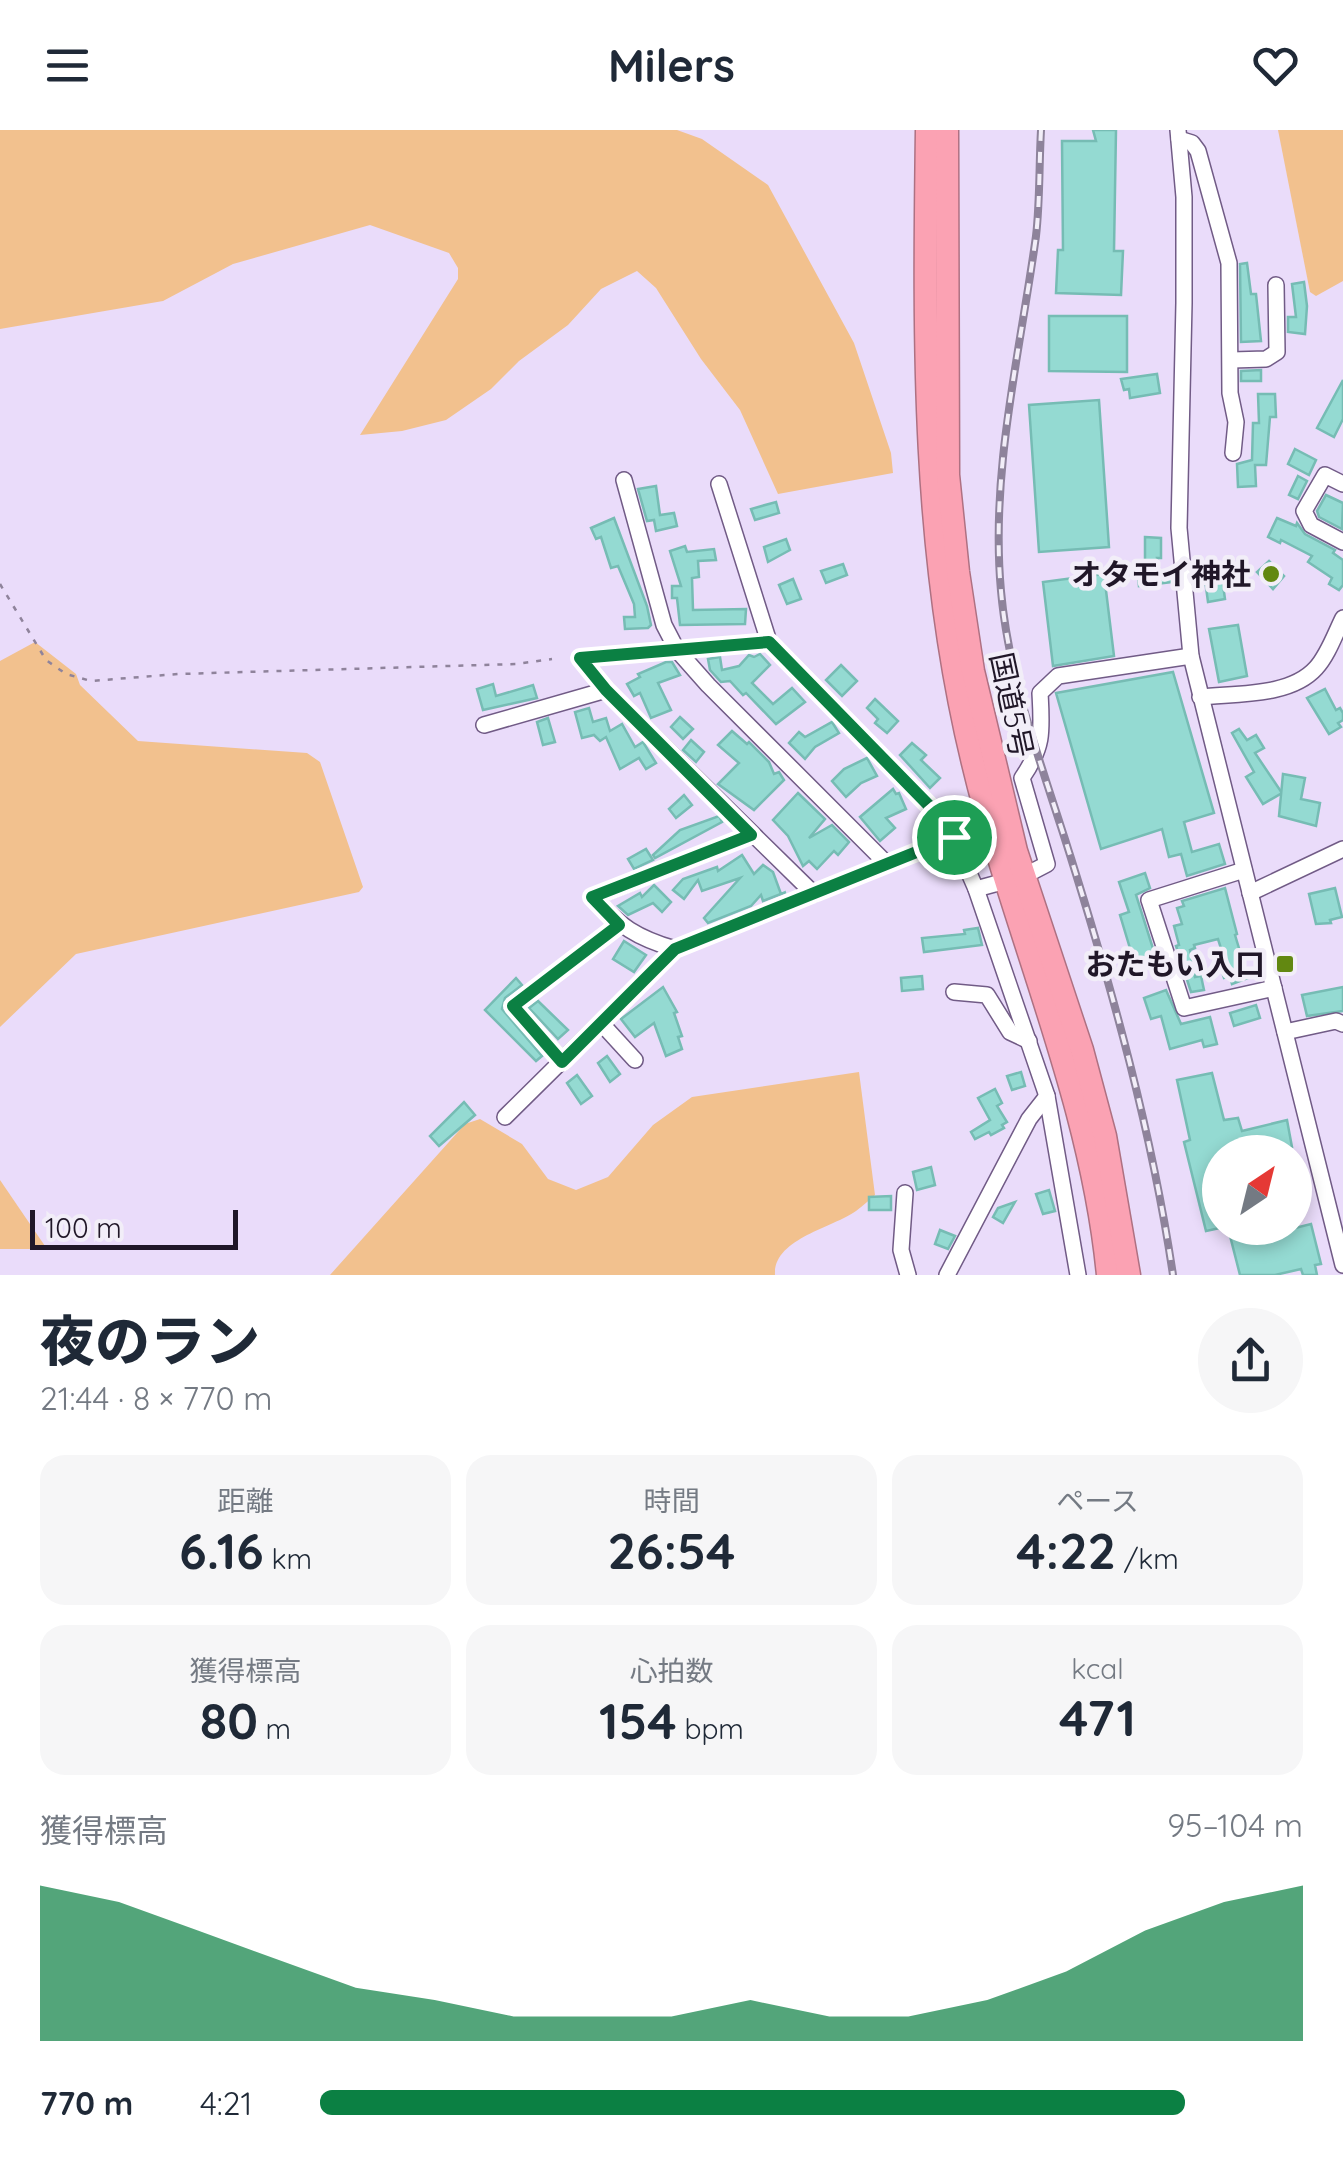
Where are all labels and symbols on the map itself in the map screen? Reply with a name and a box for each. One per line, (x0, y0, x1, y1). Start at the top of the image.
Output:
place label: オタモイ神社 (1071, 555, 1251, 593)
marker: オタモイ神社 (1260, 563, 1282, 585)
street label: 国道5号 (982, 649, 1042, 761)
pin (912, 795, 997, 880)
place label: おたもい入口 (1086, 945, 1265, 983)
marker: おたもい入口 (1274, 953, 1296, 975)
north arrow (1202, 1135, 1312, 1245)
scale bar (30, 1205, 238, 1250)

